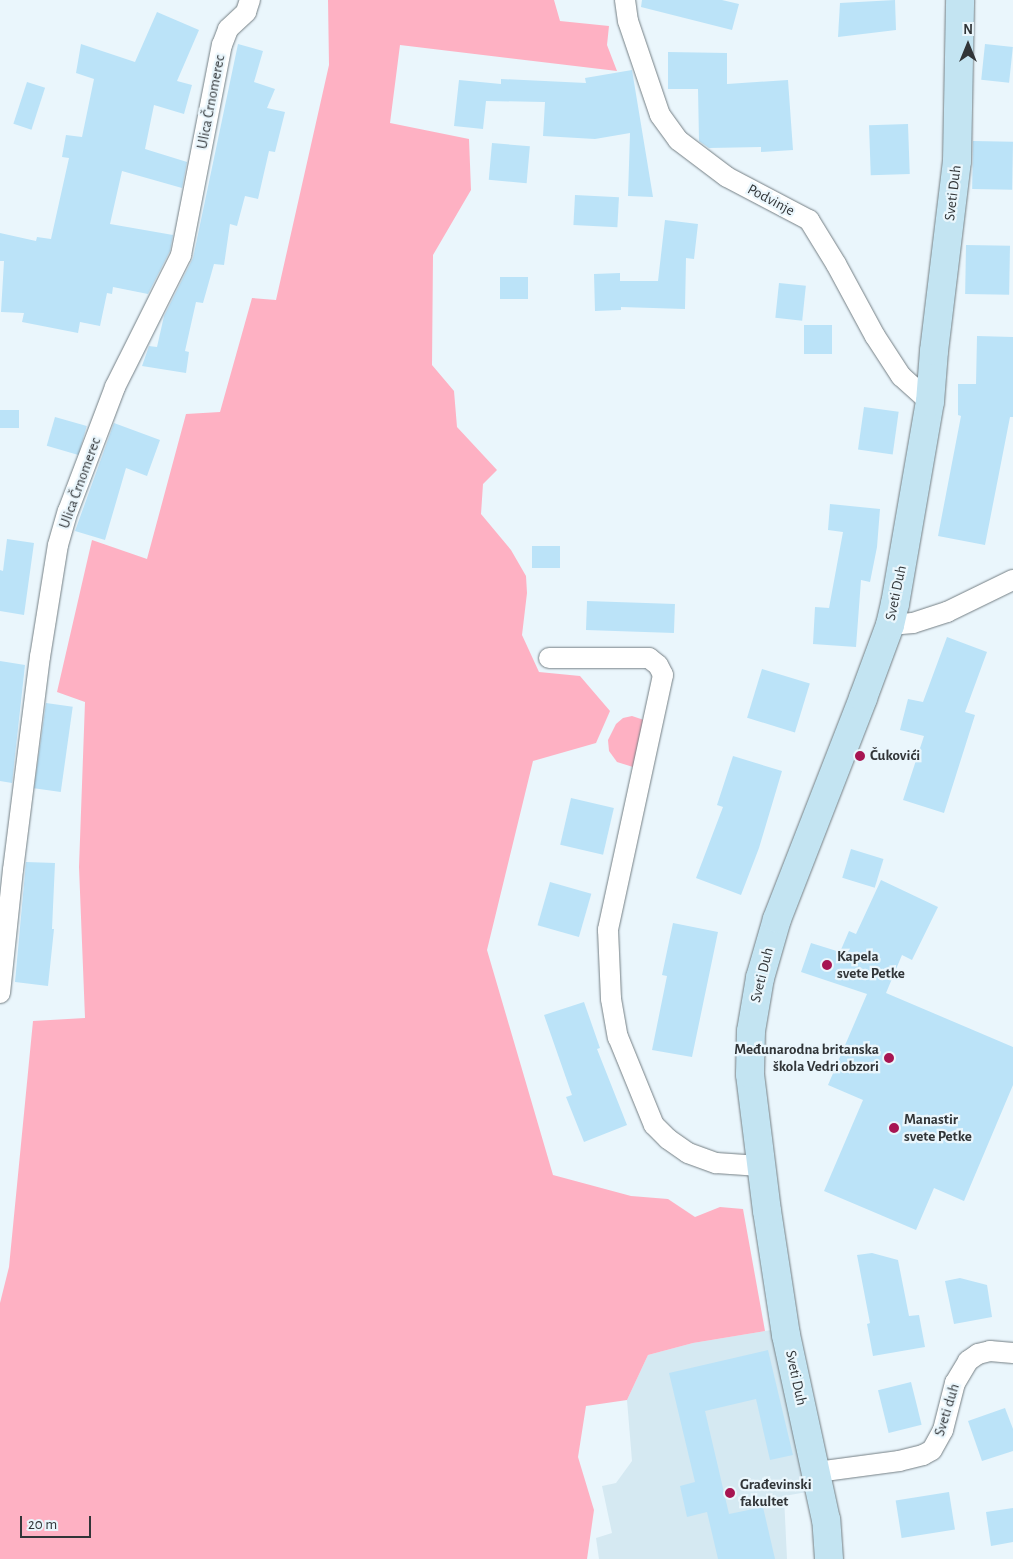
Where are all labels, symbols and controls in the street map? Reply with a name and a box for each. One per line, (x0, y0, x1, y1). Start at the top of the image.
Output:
north arrow (943, 20, 993, 70)
text: N (963, 23, 973, 37)
street label: Ulica Črnomerec (193, 53, 229, 151)
street label: Sveti Duh (941, 164, 965, 222)
street label: Podvinje (744, 180, 798, 220)
street label: Ulica Črnomerec (55, 435, 105, 531)
street label: Sveti Duh (881, 564, 911, 622)
place label: Čukovići (870, 747, 920, 765)
marker: Čukovići (854, 750, 866, 762)
street label: Sveti Duh (747, 946, 777, 1004)
place label: Kapela svete Petke (837, 947, 905, 982)
marker: Kapela svete Petke (821, 959, 833, 971)
place label: Međunarodna britanska škola Vedri obzori (734, 1040, 879, 1075)
marker: Međunarodna britanska škola Vedri obzori (883, 1052, 895, 1064)
place label: Manastir svete Petke (904, 1110, 972, 1145)
marker: Manastir svete Petke (888, 1122, 900, 1134)
street label: Sveti Duh (781, 1349, 811, 1407)
street label: Sveti duh (931, 1382, 963, 1438)
place label: Građevinski fakultet (740, 1475, 812, 1510)
marker: Građevinski fakultet (724, 1487, 736, 1499)
scale bar (22, 1506, 94, 1538)
text: 20 m (28, 1517, 57, 1532)

